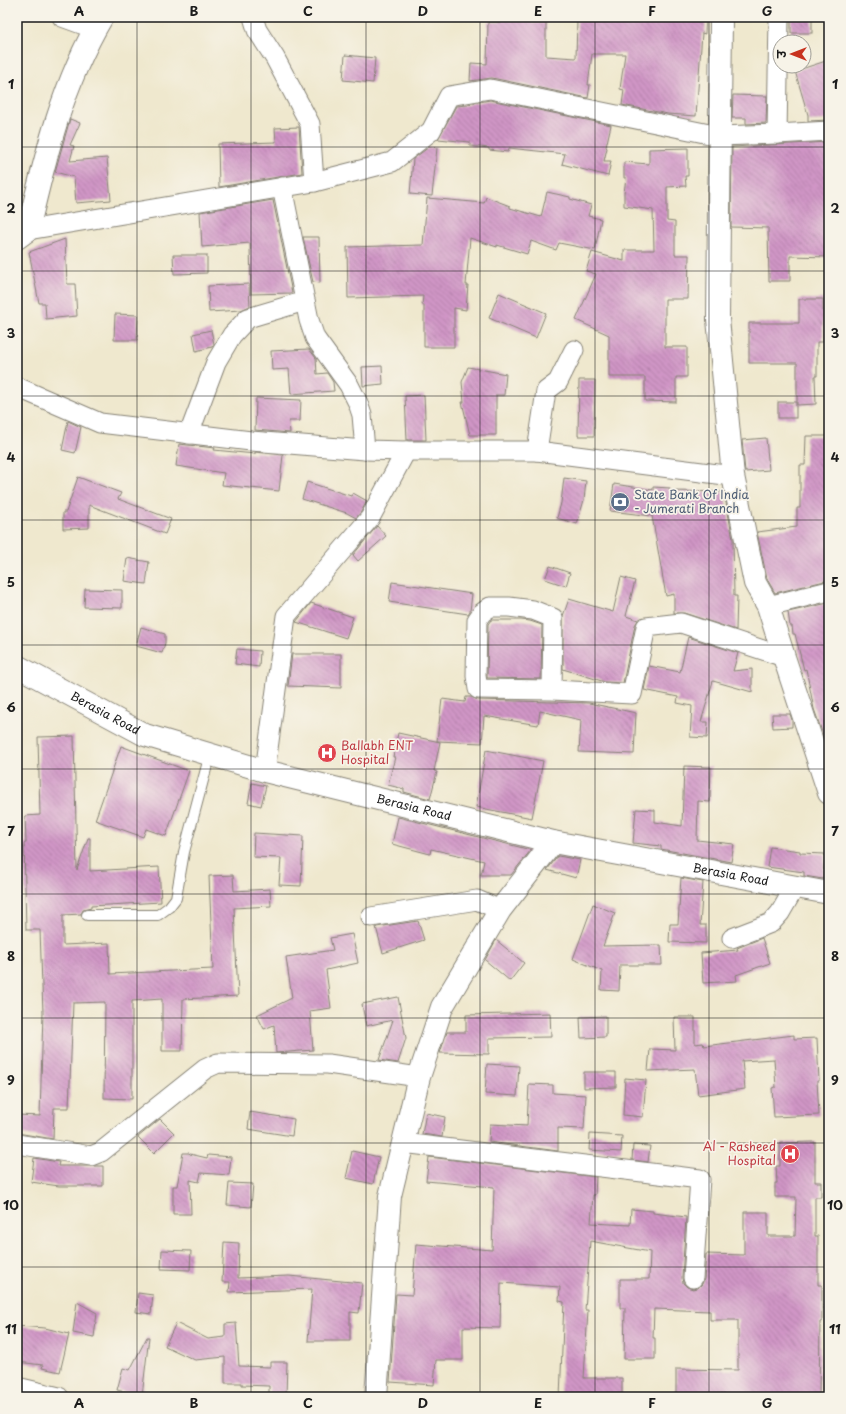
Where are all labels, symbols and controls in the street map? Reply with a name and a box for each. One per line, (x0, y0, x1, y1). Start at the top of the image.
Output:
text: A (74, 1, 84, 20)
text: B (190, 1, 199, 20)
text: C (303, 1, 313, 20)
text: D (418, 1, 428, 20)
text: E (534, 1, 542, 20)
text: F (648, 1, 656, 20)
text: G (762, 1, 772, 20)
north arrow (772, 34, 812, 74)
text: उ (773, 49, 790, 59)
text: 1 (8, 74, 14, 93)
text: 1 (832, 74, 838, 93)
text: 2 (6, 198, 16, 217)
text: 2 (830, 198, 840, 217)
text: 3 (7, 323, 16, 342)
text: 3 (831, 323, 840, 342)
text: 4 (7, 447, 16, 466)
text: 4 (831, 447, 840, 466)
place label: State Bank Of India - Jumerati Branch (634, 485, 750, 517)
bank icon: State Bank Of India - Jumerati Branch (609, 491, 631, 513)
text: 5 (7, 572, 15, 591)
text: 5 (831, 572, 839, 591)
street label: Berasia Road (67, 686, 144, 739)
text: 6 (6, 697, 16, 716)
text: 6 (830, 697, 840, 716)
place label: Ballabh ENT Hospital (341, 736, 414, 768)
hospital icon: Ballabh ENT Hospital (316, 742, 338, 764)
street label: Berasia Road (375, 789, 453, 825)
text: 7 (7, 821, 15, 840)
text: 7 (831, 821, 839, 840)
street label: Berasia Road (692, 858, 770, 890)
text: 8 (7, 946, 15, 965)
text: 8 (831, 946, 839, 965)
text: 9 (7, 1070, 15, 1089)
text: 9 (831, 1070, 839, 1089)
place label: Al - Rasheed Hospital (703, 1137, 776, 1169)
hospital icon: Al - Rasheed Hospital (779, 1143, 801, 1165)
text: 10 (3, 1195, 19, 1214)
text: 10 (827, 1195, 843, 1214)
text: 11 (5, 1319, 17, 1338)
text: 11 (829, 1319, 841, 1338)
text: A (74, 1393, 84, 1412)
text: B (190, 1393, 199, 1412)
text: C (303, 1393, 313, 1412)
text: D (418, 1393, 428, 1412)
text: E (534, 1393, 542, 1412)
text: F (648, 1393, 656, 1412)
text: G (762, 1393, 772, 1412)

